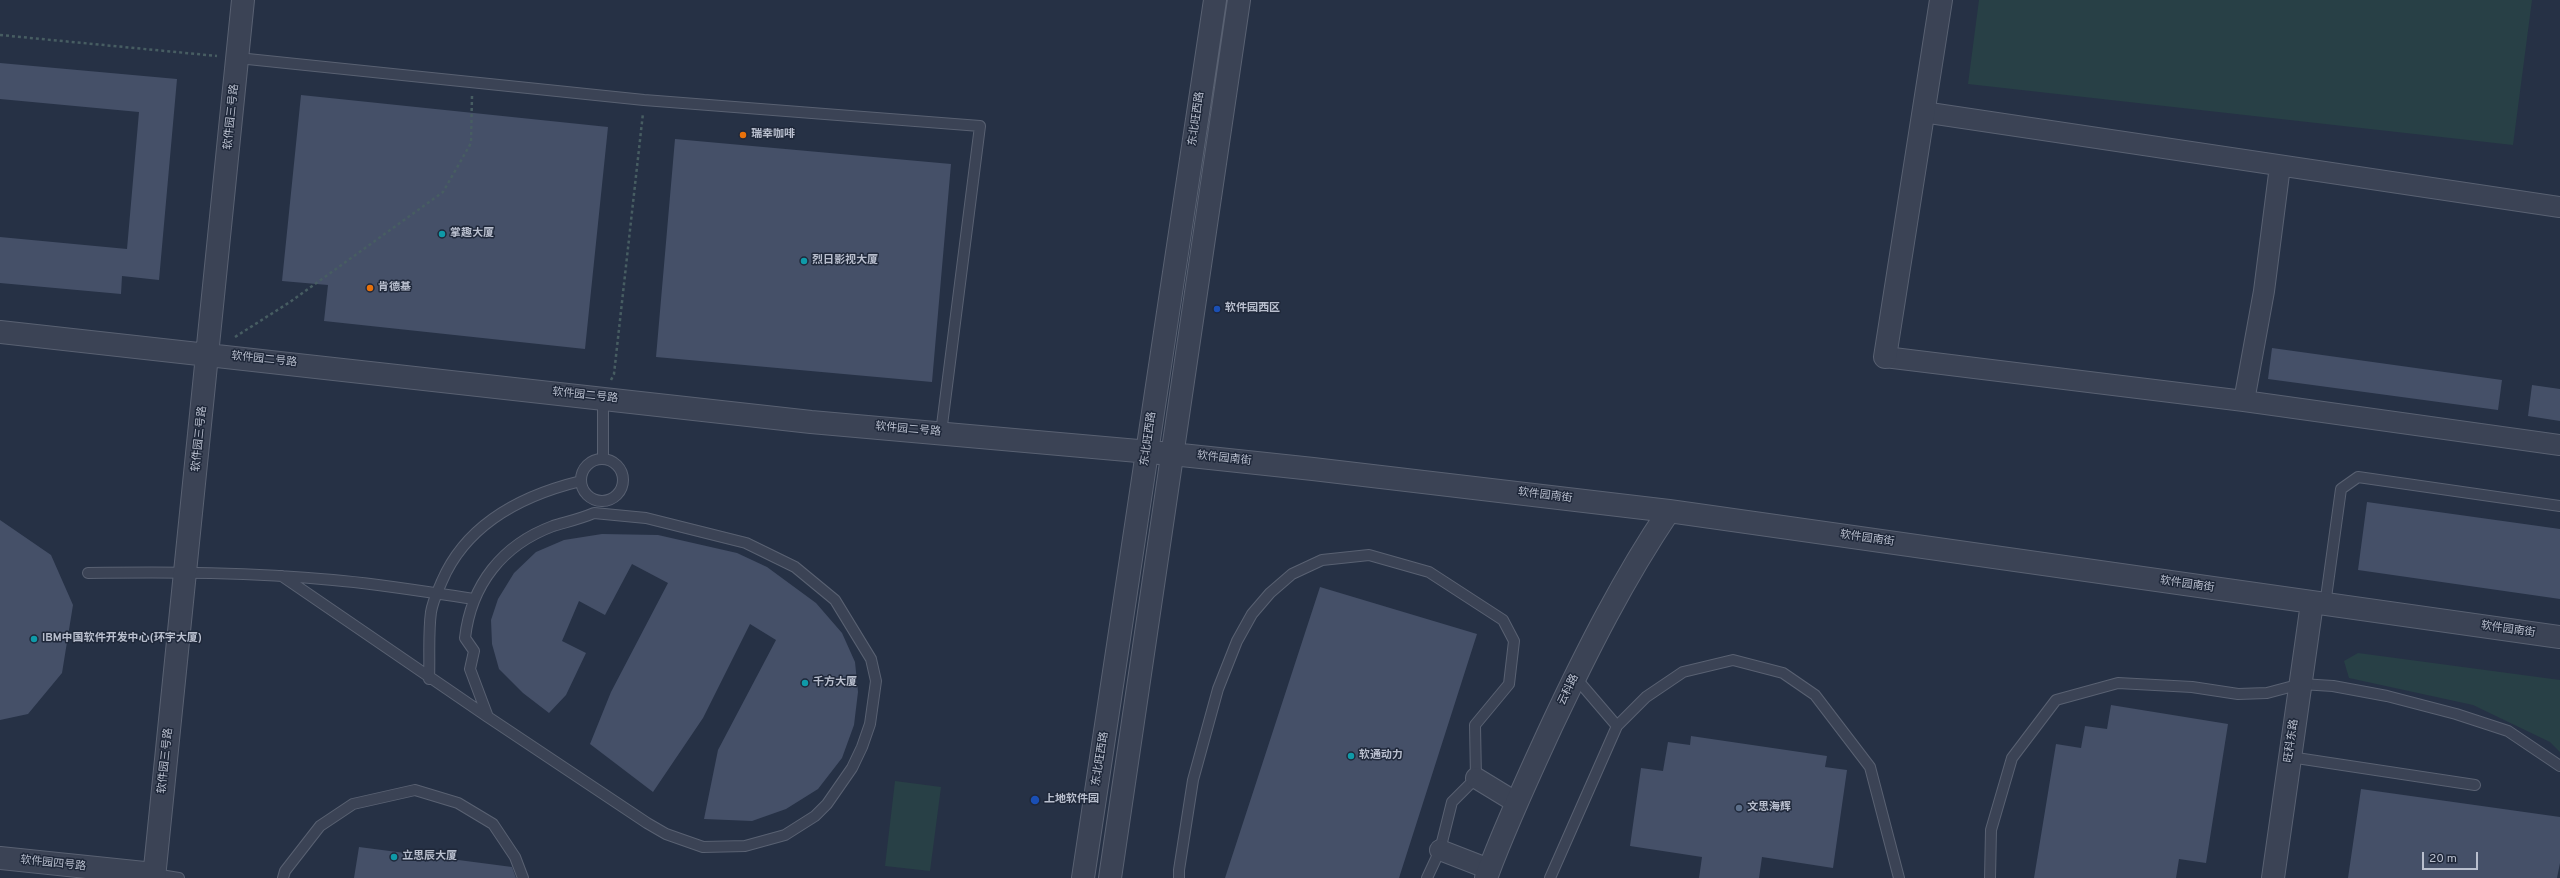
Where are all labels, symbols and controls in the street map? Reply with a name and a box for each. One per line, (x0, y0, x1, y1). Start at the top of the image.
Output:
street label: 软件园三号路 (222, 83, 242, 151)
street label: 东北旺西路 (1187, 91, 1207, 147)
place label: 瑞幸咖啡 (751, 128, 795, 142)
marker: 瑞幸咖啡 (738, 130, 748, 140)
place label: 掌趣大厦 (450, 227, 494, 241)
marker: 掌趣大厦 (437, 229, 447, 239)
place label: 烈日影视大厦 (812, 254, 878, 268)
marker: 烈日影视大厦 (799, 256, 809, 266)
place label: 肯德基 (378, 281, 411, 295)
marker: 肯德基 (365, 283, 375, 293)
place label: 软件园西区 (1225, 302, 1280, 316)
marker: 软件园西区 (1212, 304, 1222, 314)
street label: 软件园二号路 (230, 350, 298, 370)
street label: 软件园二号路 (551, 386, 619, 406)
street label: 软件园三号路 (190, 405, 210, 473)
street label: 东北旺西路 (1139, 411, 1159, 467)
street label: 软件园二号路 (875, 421, 941, 439)
street label: 软件园南街 (1196, 450, 1252, 468)
street label: 软件园南街 (1517, 486, 1573, 506)
street label: 软件园南街 (1839, 529, 1895, 549)
street label: 软件园南街 (2159, 575, 2215, 595)
street label: 软件园南街 (2480, 620, 2536, 640)
place label: IBM中国软件开发中心(环宇大厦) (42, 632, 202, 646)
marker: IBM中国软件开发中心(环宇大厦) (29, 634, 39, 644)
street label: 云科路 (1556, 672, 1582, 708)
place label: 千方大厦 (813, 676, 857, 690)
marker: 千方大厦 (800, 678, 810, 688)
street label: 旺科东路 (2282, 718, 2302, 764)
street label: 软件园三号路 (156, 727, 176, 795)
street label: 东北旺西路 (1090, 731, 1112, 787)
place label: 软通动力 (1359, 749, 1403, 763)
marker: 软通动力 (1346, 751, 1356, 761)
place label: 上地软件园 (1044, 793, 1099, 807)
marker: 上地软件园 (1029, 794, 1041, 806)
place label: 文思海辉 (1747, 801, 1791, 815)
marker: 文思海辉 (1734, 803, 1744, 813)
scale bar (2424, 844, 2480, 870)
place label: 立思辰大厦 (402, 850, 457, 864)
text: 20 m (2429, 851, 2457, 867)
marker: 立思辰大厦 (389, 852, 399, 862)
street label: 软件园四号路 (19, 854, 87, 874)

